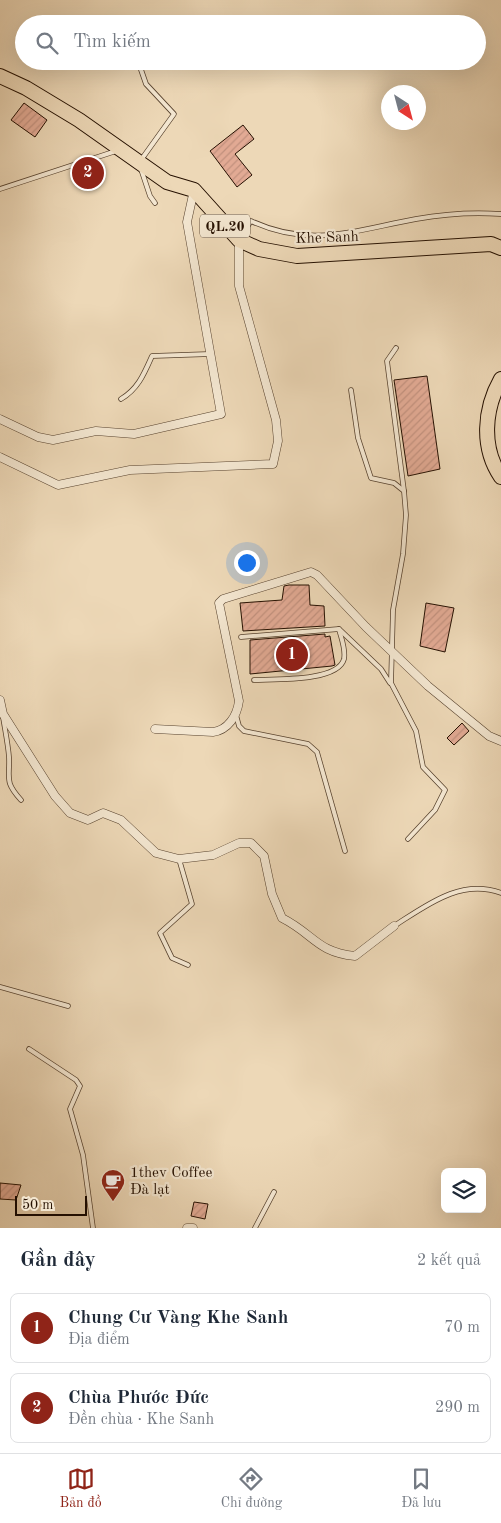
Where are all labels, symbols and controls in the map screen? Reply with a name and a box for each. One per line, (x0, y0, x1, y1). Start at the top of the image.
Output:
search box (15, 15, 486, 70)
icon: search (33, 29, 61, 57)
text: Tìm kiếm (73, 33, 151, 52)
north arrow (381, 85, 426, 130)
pin: 2 (72, 154, 104, 192)
road number: QL.20 (200, 215, 250, 238)
street label: Khe Sanh (295, 230, 359, 247)
your location (234, 550, 260, 576)
pin: 1 (276, 636, 308, 674)
place label: 1thev Coffee Đà lạt (130, 1166, 212, 1198)
cafe icon: 1thev Coffee Đà lạt (100, 1168, 126, 1202)
map controls (441, 1168, 486, 1213)
button: layers (441, 1168, 486, 1213)
scale bar (15, 1193, 88, 1216)
text: 50 m (22, 1198, 53, 1212)
text: Gần đây (20, 1250, 96, 1271)
text: 2 kết quả (417, 1253, 481, 1269)
text: Chung Cư Vàng Khe Sanh (68, 1309, 288, 1328)
text: 1 (32, 1320, 42, 1336)
text: 70 m (444, 1320, 480, 1336)
text: Địa điểm (68, 1332, 130, 1348)
text: Chùa Phước Đức (68, 1389, 209, 1408)
text: 2 (32, 1400, 42, 1416)
text: 290 m (435, 1400, 480, 1416)
text: Đền chùa · Khe Sanh (68, 1412, 214, 1428)
tab: Bản đồ (59, 1465, 102, 1512)
tab: Chỉ đường (221, 1465, 282, 1512)
tab: Đã lưu (401, 1465, 442, 1512)

